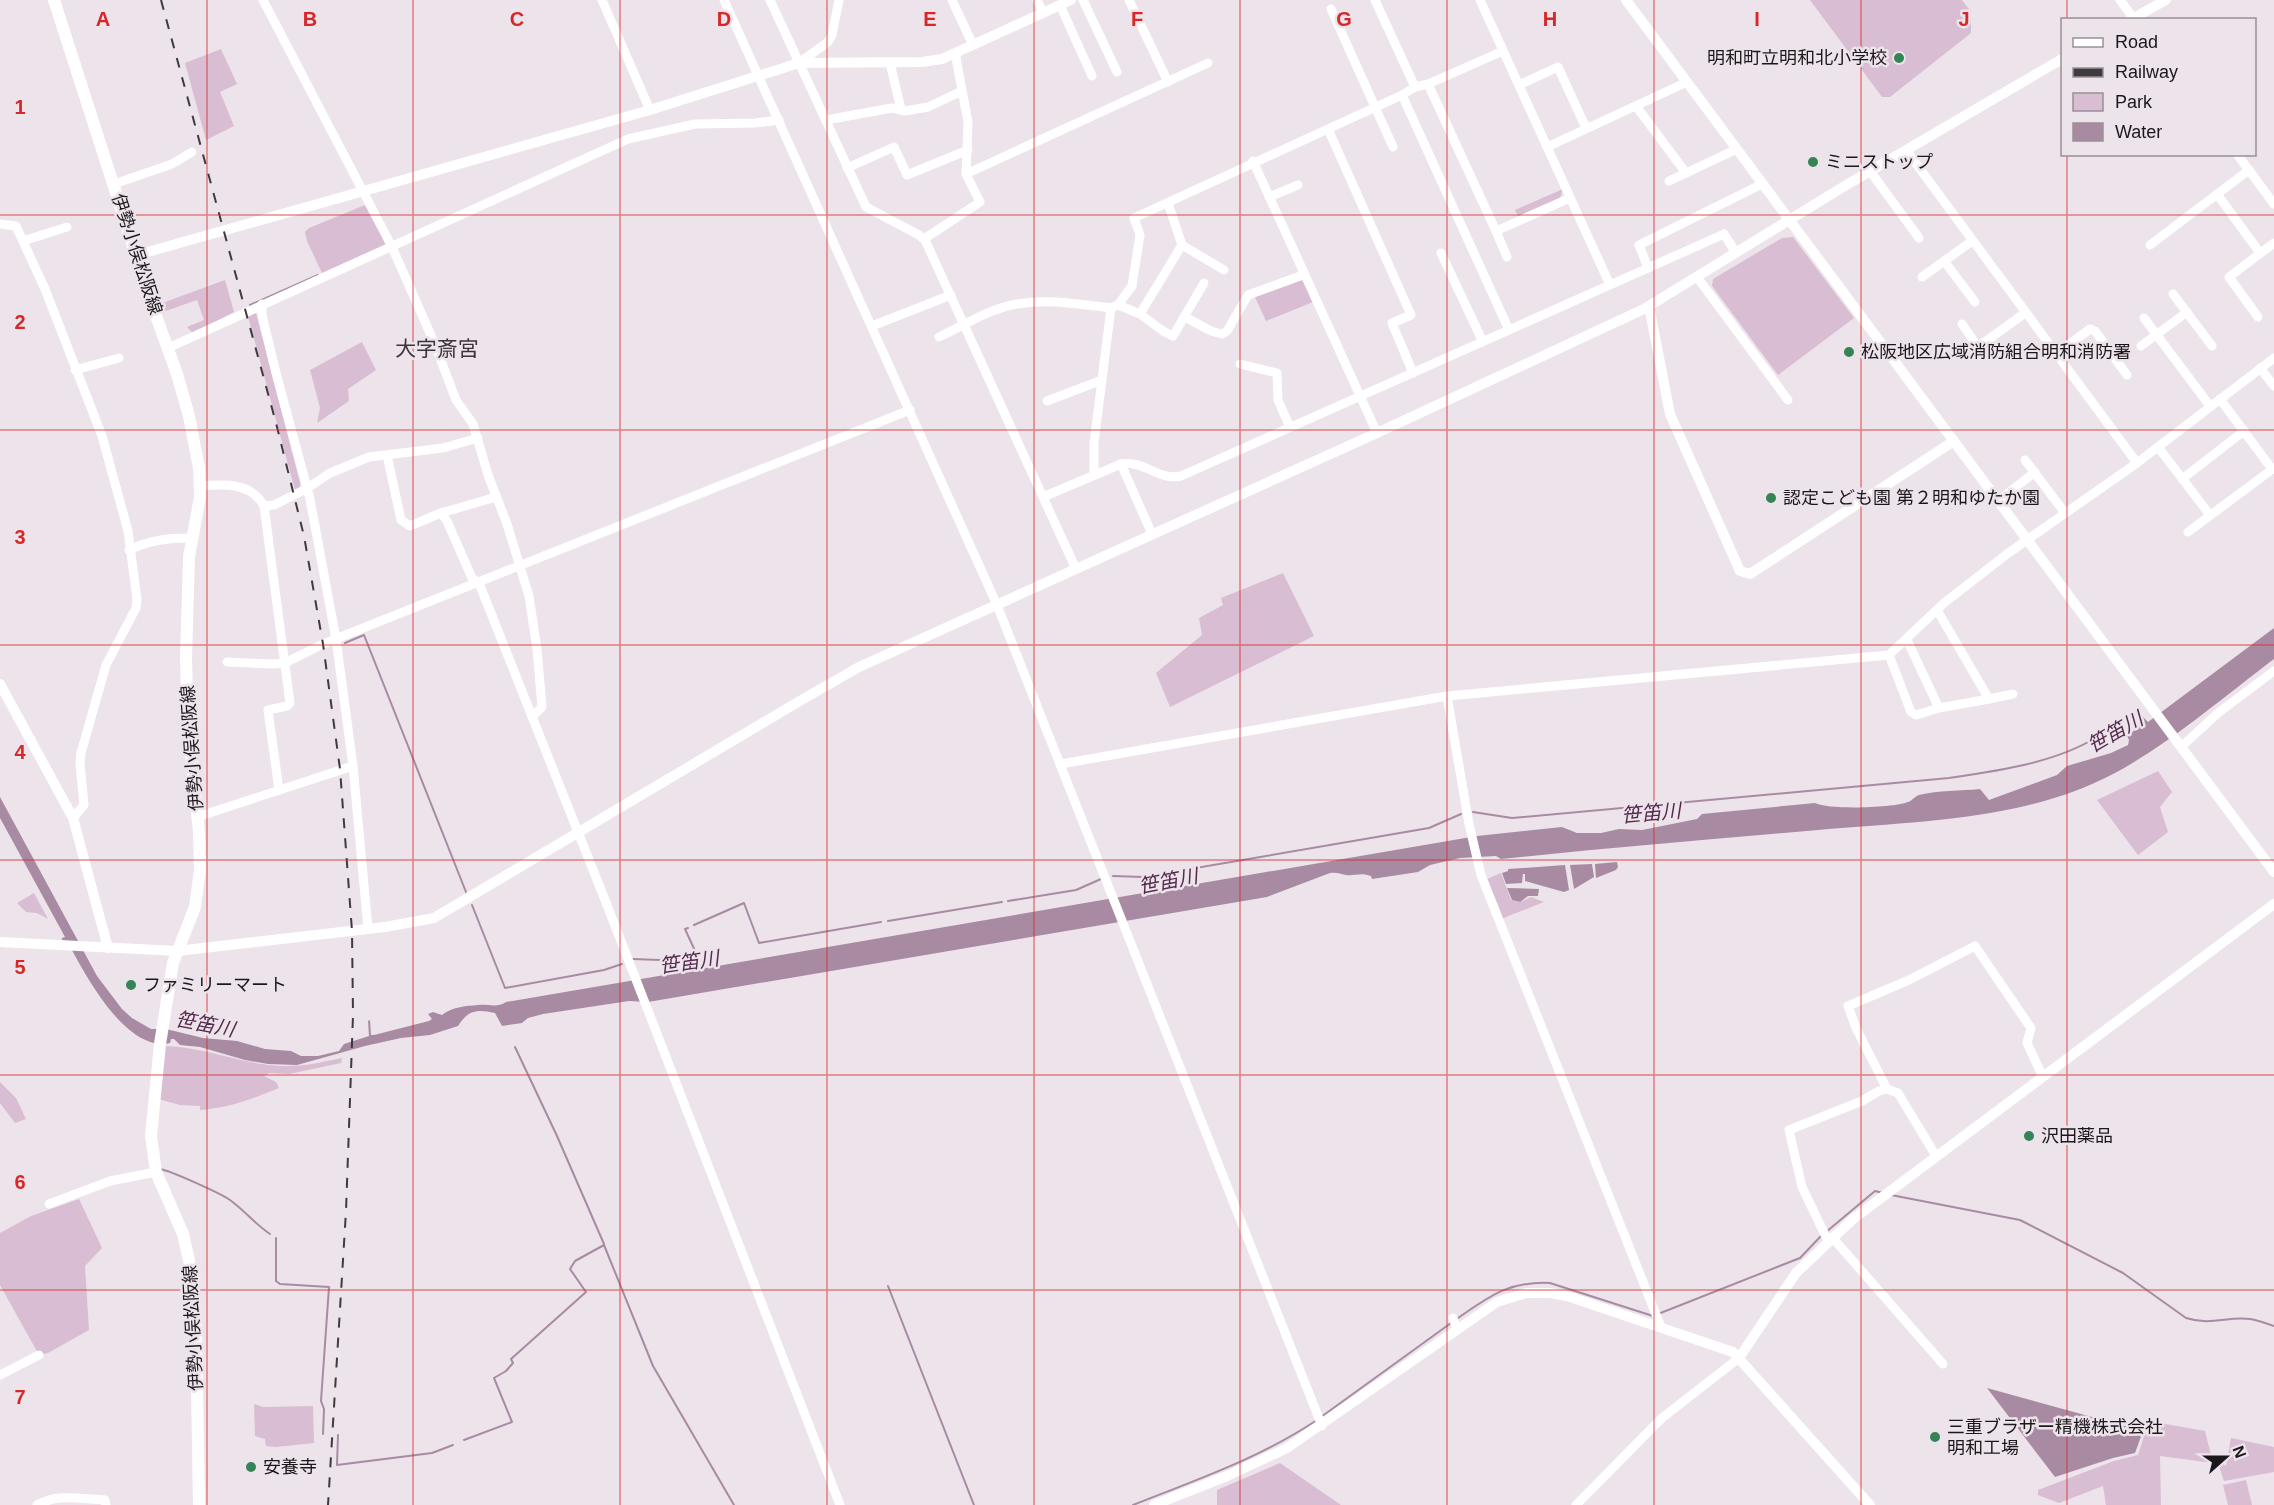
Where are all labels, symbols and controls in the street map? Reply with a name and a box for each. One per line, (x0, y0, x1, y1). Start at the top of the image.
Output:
text: A (96, 8, 110, 30)
text: B (303, 8, 317, 30)
text: C (510, 8, 524, 30)
text: D (717, 8, 731, 30)
text: E (923, 8, 937, 30)
text: F (1131, 8, 1143, 30)
text: G (1336, 8, 1352, 30)
text: H (1543, 8, 1557, 30)
text: I (1754, 8, 1760, 30)
text: J (1958, 8, 1970, 30)
legend (2061, 18, 2256, 156)
text: Road (2115, 32, 2158, 52)
place label: 明和町立明和北小学校 (1707, 48, 1887, 68)
marker: 明和町立明和北小学校 (1892, 51, 1906, 65)
text: Railway (2115, 62, 2178, 82)
text: Park (2115, 92, 2153, 112)
text: 1 (14, 96, 26, 118)
text: Water (2115, 122, 2162, 142)
place label: ミニストップ (1825, 152, 1933, 172)
marker: ミニストップ (1806, 155, 1820, 169)
street label: 伊勢小俣松阪線 (108, 191, 166, 317)
text: 2 (14, 311, 26, 333)
district label: 大字斎宮 (395, 337, 479, 360)
place label: 松阪地区広域消防組合明和消防署 (1861, 342, 2131, 362)
marker: 松阪地区広域消防組合明和消防署 (1842, 345, 1856, 359)
place label: 認定こども園 第２明和ゆたか園 (1783, 488, 2040, 508)
marker: 認定こども園 第２明和ゆたか園 (1764, 491, 1778, 505)
text: 3 (14, 526, 26, 548)
street label: 伊勢小俣松阪線 (178, 684, 206, 812)
water label: 笹笛川 (2084, 706, 2148, 757)
text: 4 (14, 741, 26, 763)
water label: 笹笛川 (1620, 799, 1684, 827)
water label: 笹笛川 (1136, 864, 1202, 898)
water label: 笹笛川 (658, 947, 722, 977)
text: 5 (14, 956, 26, 978)
place label: ファミリーマート (143, 975, 287, 995)
marker: ファミリーマート (124, 978, 138, 992)
water label: 笹笛川 (173, 1007, 239, 1041)
place label: 沢田薬品 (2041, 1126, 2113, 1146)
marker: 沢田薬品 (2022, 1129, 2036, 1143)
text: 6 (14, 1171, 26, 1193)
street label: 伊勢小俣松阪線 (180, 1265, 206, 1391)
text: 7 (14, 1386, 26, 1408)
place label: 三重ブラザー精機株式会社 明和工場 (1947, 1417, 2163, 1458)
north arrow (2196, 1427, 2256, 1487)
marker: 三重ブラザー精機株式会社 明和工場 (1928, 1430, 1942, 1444)
text: N (2230, 1443, 2250, 1460)
place label: 安養寺 (263, 1457, 317, 1477)
marker: 安養寺 (244, 1460, 258, 1474)

